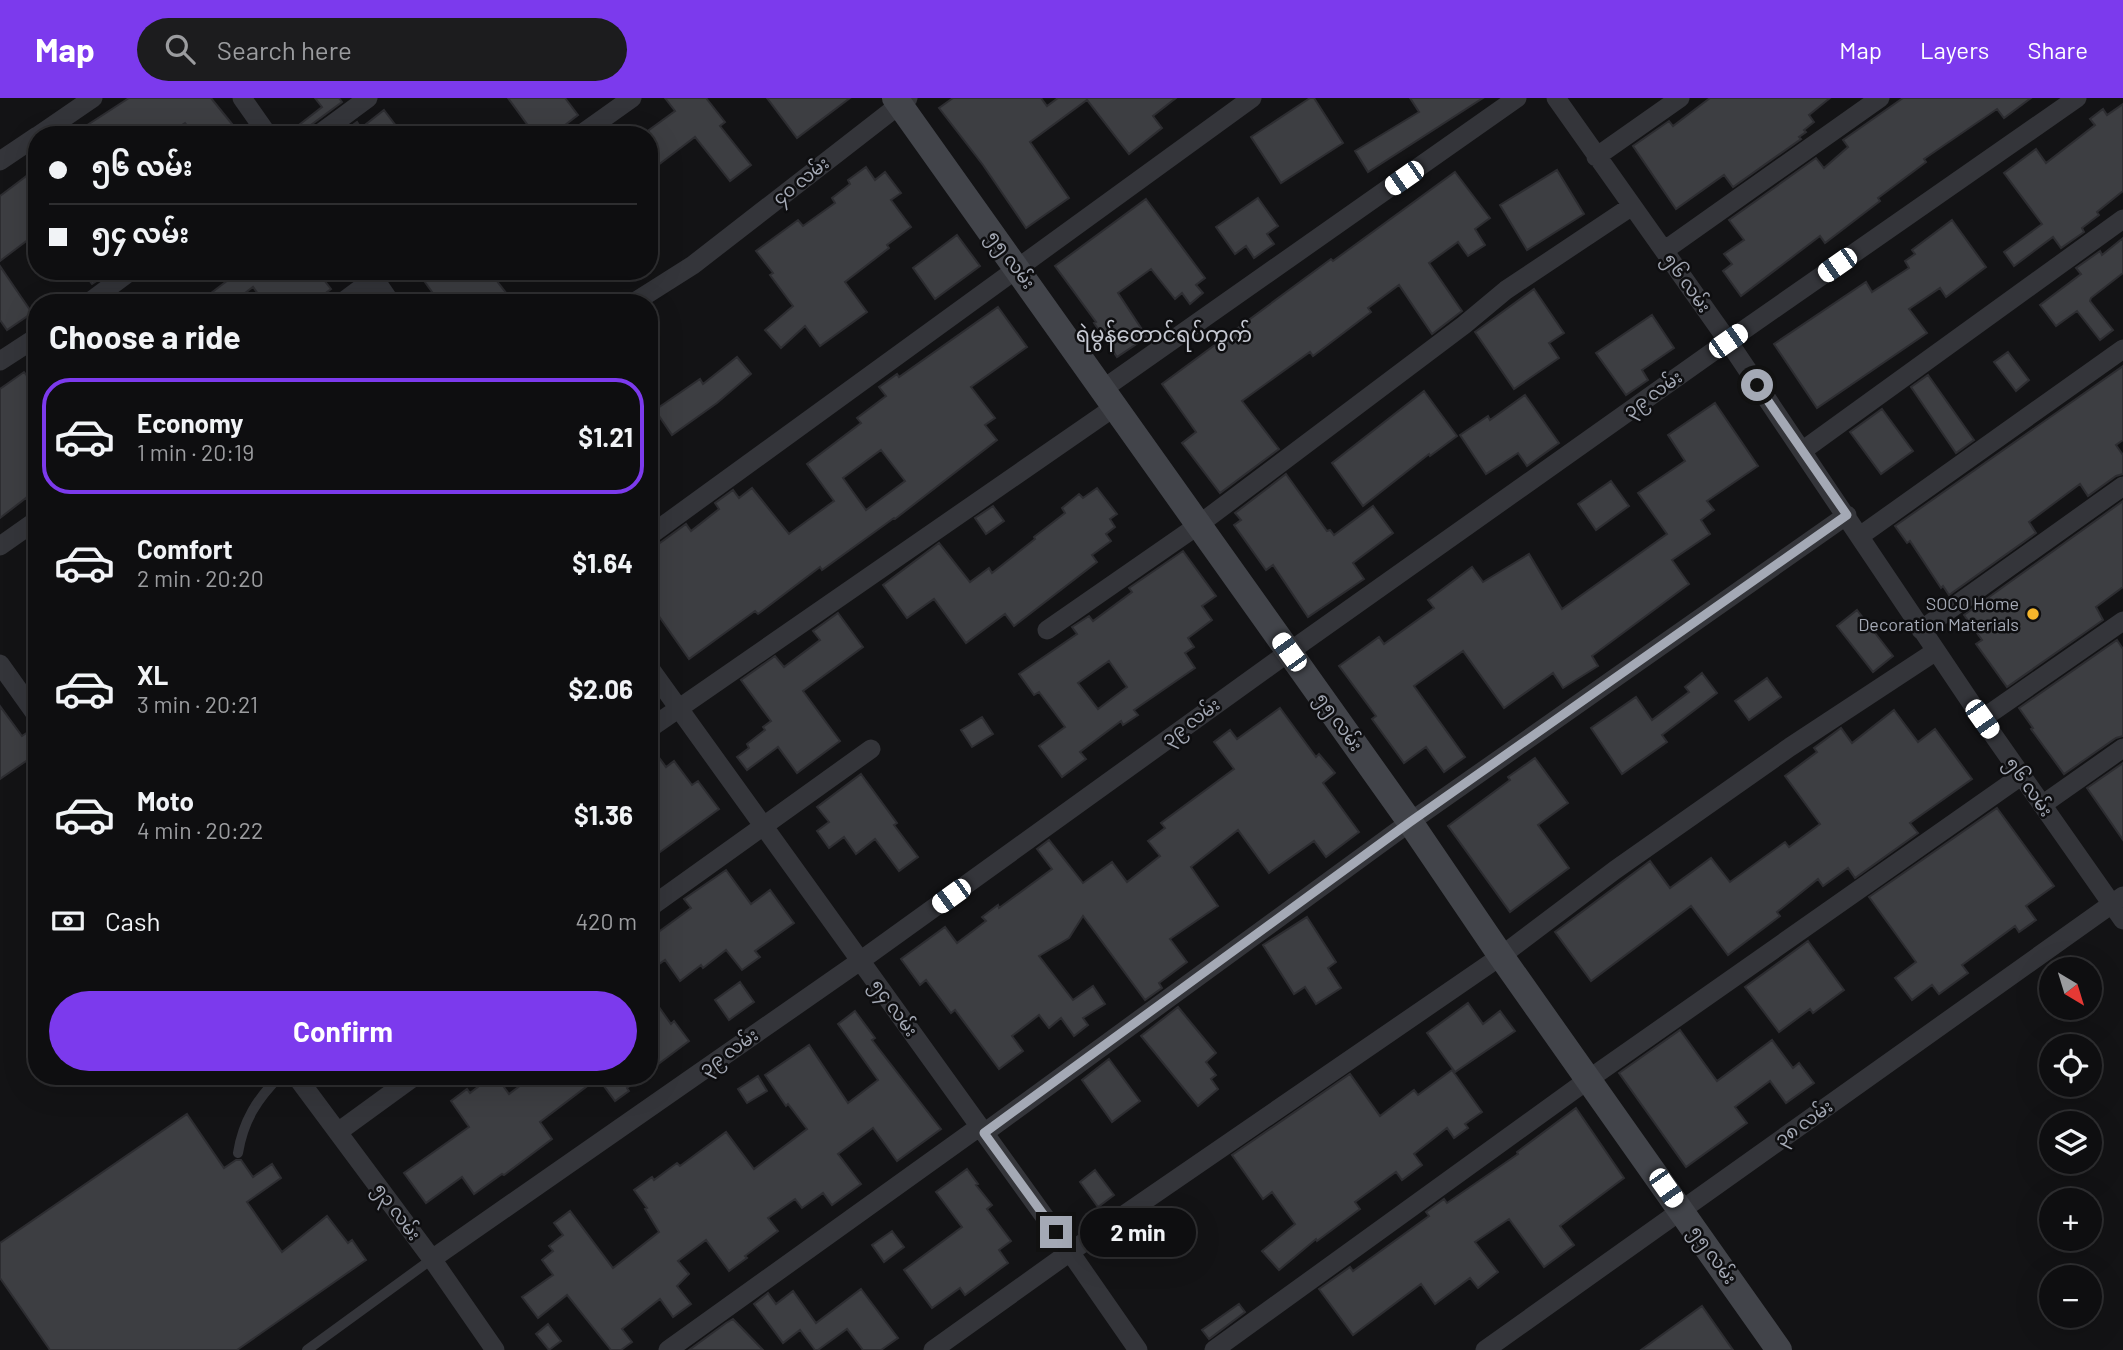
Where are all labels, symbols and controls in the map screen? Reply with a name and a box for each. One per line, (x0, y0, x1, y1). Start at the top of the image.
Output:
search box (137, 18, 627, 81)
text: Map (35, 29, 95, 69)
icon: search (161, 30, 199, 68)
text: Search here (217, 34, 352, 65)
text: Map (1839, 35, 1882, 64)
text: Layers (1920, 35, 1989, 64)
text: Share (2027, 35, 2088, 64)
text: ၅၆ လမ်း (91, 150, 193, 181)
street label: ၄၀ လမ်း (767, 151, 836, 213)
car (1381, 157, 1428, 199)
text: ၅၄ လမ်း (91, 217, 189, 248)
street label: ၅၅ လမ်း (979, 225, 1041, 296)
car (1814, 244, 1861, 286)
street label: ၅၆ လမ်း (1655, 248, 1717, 319)
text: Choose a ride (49, 317, 241, 355)
district label: ရဲမွန်တောင်ရပ်ကွက် (1076, 319, 1252, 352)
car (1705, 320, 1752, 362)
street label: ၃၉ လမ်း (1618, 364, 1689, 425)
route start (1741, 369, 1773, 401)
icon: car (53, 405, 116, 468)
text: Economy (137, 407, 243, 438)
text: $1.21 (578, 421, 633, 452)
text: 1 min · 20:19 (137, 438, 254, 466)
icon: car (53, 531, 116, 594)
text: Comfort (137, 533, 233, 564)
text: $1.64 (572, 547, 633, 578)
text: 2 min · 20:20 (137, 564, 264, 592)
place label: SOCO Home Decoration Materials (1858, 592, 2019, 635)
marker: SOCO Home Decoration Materials (2025, 606, 2041, 622)
car (1269, 629, 1310, 675)
icon: car (53, 657, 116, 720)
text: XL (137, 659, 168, 690)
text: $2.06 (568, 673, 633, 704)
street label: ၅၅ လမ်း (1308, 687, 1369, 758)
text: 3 min · 20:21 (137, 690, 258, 718)
street label: ၃၉ လမ်း (1157, 692, 1227, 754)
car (1962, 696, 2003, 742)
street label: ၅၆ လမ်း (1997, 752, 2059, 823)
icon: car (53, 783, 116, 846)
text: Moto (137, 785, 194, 816)
text: $1.36 (574, 799, 633, 830)
text: 4 min · 20:22 (137, 816, 263, 844)
car (928, 875, 975, 917)
icon: cash (49, 902, 87, 940)
text: Cash (105, 905, 160, 936)
text: 420 m (575, 907, 637, 935)
north arrow (2039, 957, 2102, 1020)
map controls (2039, 957, 2102, 1328)
street label: ၅၄ လမ်း (863, 974, 924, 1043)
button: Confirm (49, 991, 637, 1071)
street label: ၃၉ လမ်း (694, 1022, 765, 1083)
button: locate (2039, 1034, 2102, 1097)
street label: ၃၈ လမ်း (1770, 1094, 1839, 1154)
button: layers (2039, 1111, 2102, 1174)
car (1646, 1165, 1687, 1211)
street label: ၅၃ လမ်း (366, 1178, 427, 1247)
button: + (2039, 1188, 2102, 1251)
callout: 2 min (1080, 1208, 1196, 1256)
route end (1040, 1216, 1072, 1248)
text: 2 min (1110, 1218, 1166, 1246)
street label: ၅၅ လမ်း (1682, 1220, 1743, 1291)
button: − (2039, 1265, 2102, 1328)

